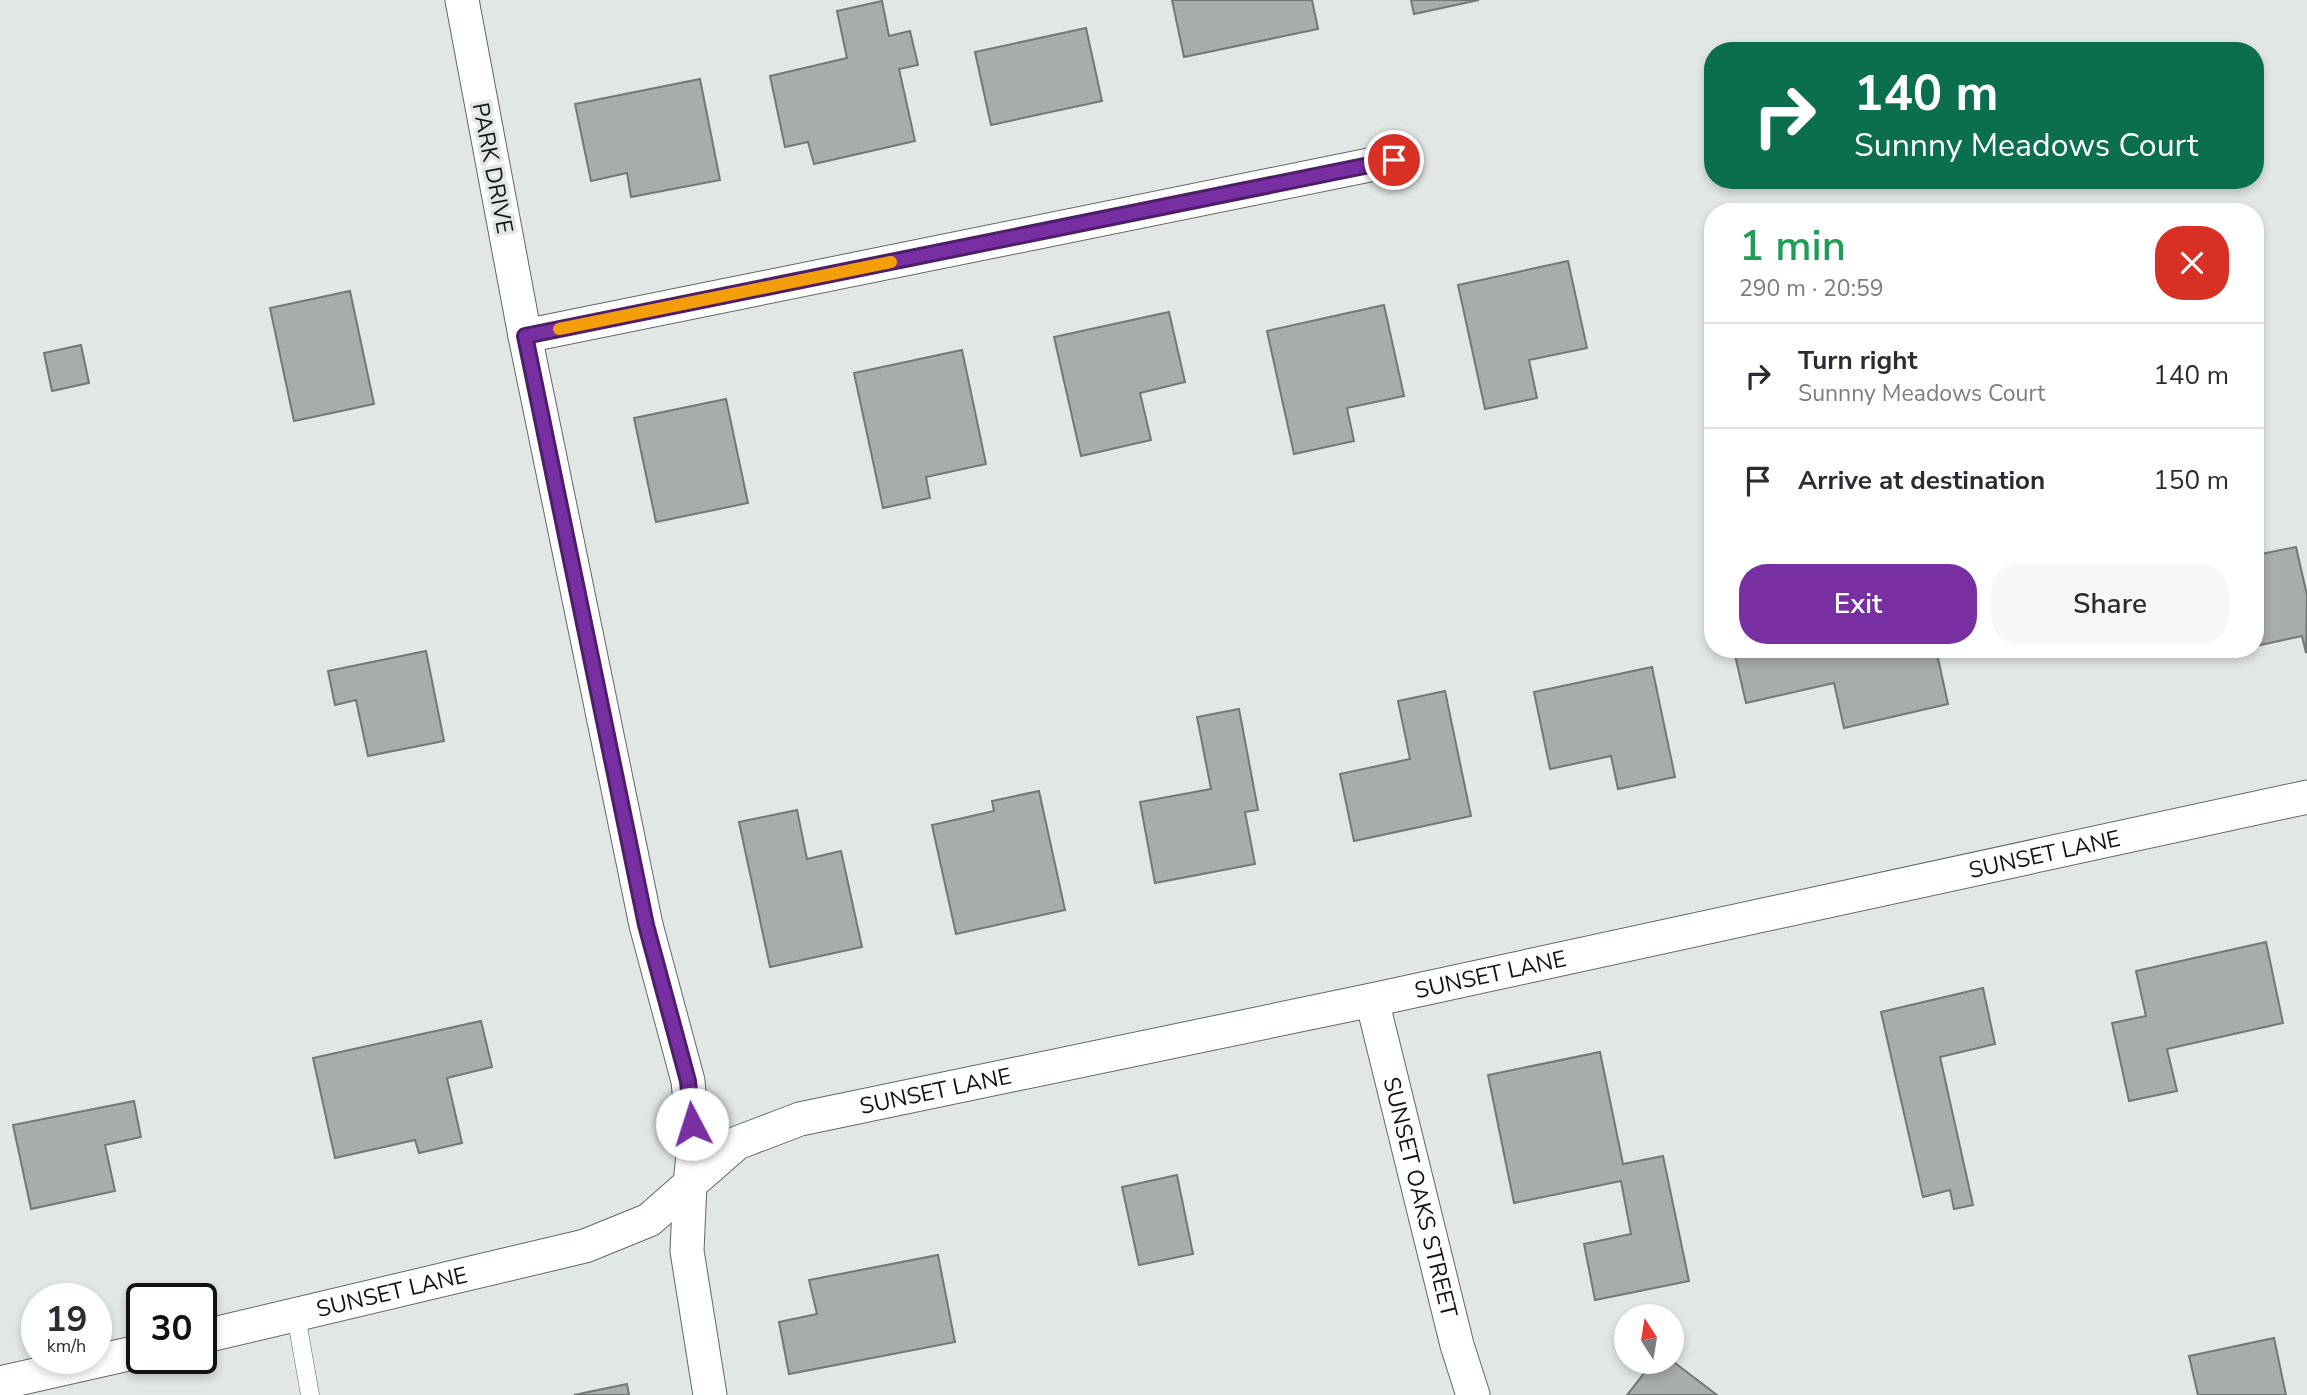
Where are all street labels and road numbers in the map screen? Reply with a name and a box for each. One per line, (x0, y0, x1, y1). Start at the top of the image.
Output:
street label: PARK DRIVE (465, 100, 520, 236)
street label: SUNSET LANE (1966, 823, 2123, 886)
street label: SUNSET LANE (1412, 943, 1569, 1006)
street label: SUNSET LANE (857, 1060, 1014, 1122)
street label: SUNSET OAKS STREET (1376, 1074, 1465, 1321)
street label: SUNSET LANE (313, 1259, 470, 1325)

